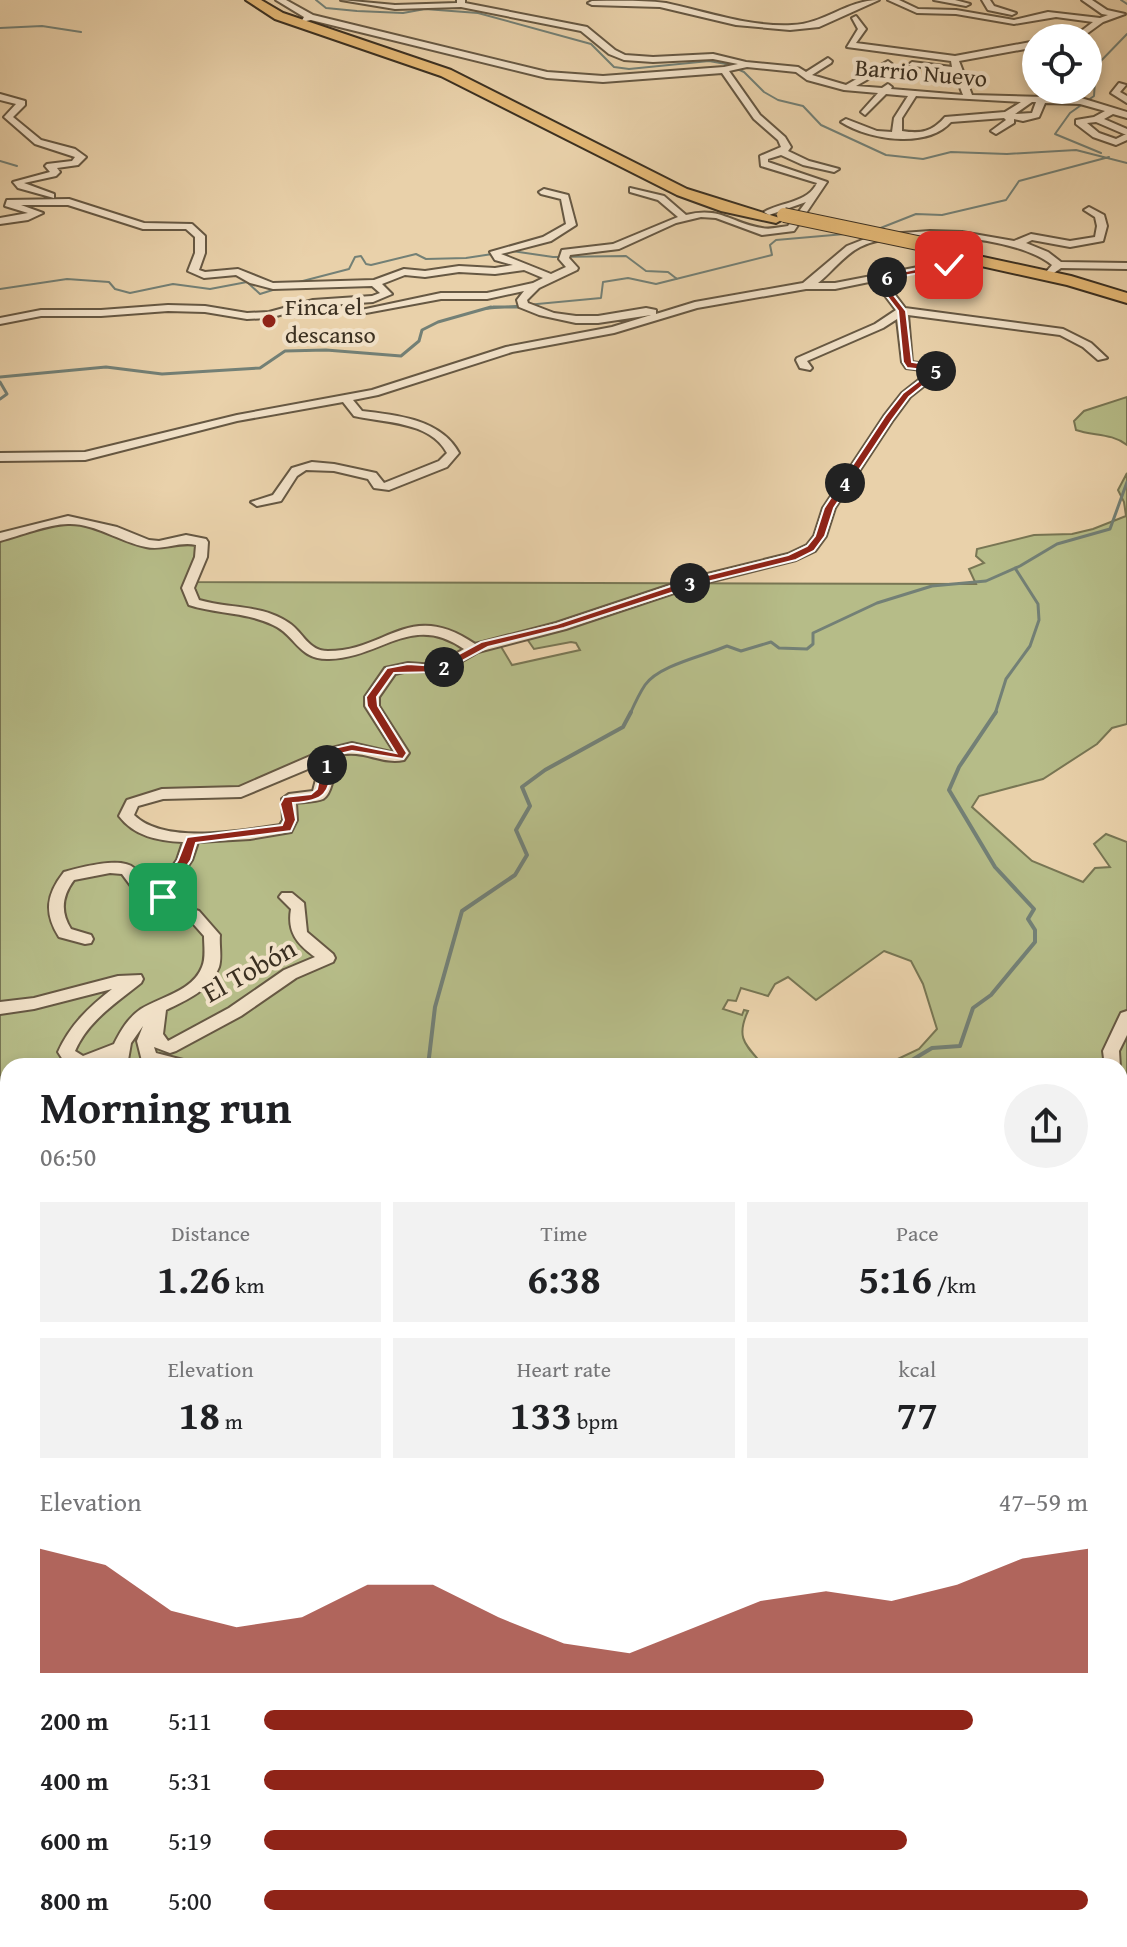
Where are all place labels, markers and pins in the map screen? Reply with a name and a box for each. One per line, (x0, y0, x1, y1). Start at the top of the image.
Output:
pin (915, 231, 983, 299)
pin: 6 (867, 257, 907, 297)
place label: Finca el descanso (285, 289, 376, 352)
marker: Finca el descanso (260, 312, 278, 330)
pin: 5 (916, 351, 956, 391)
pin: 4 (825, 463, 865, 503)
pin: 3 (670, 563, 710, 603)
pin: 2 (424, 647, 464, 687)
pin: 1 (307, 745, 347, 785)
pin (129, 863, 197, 931)

